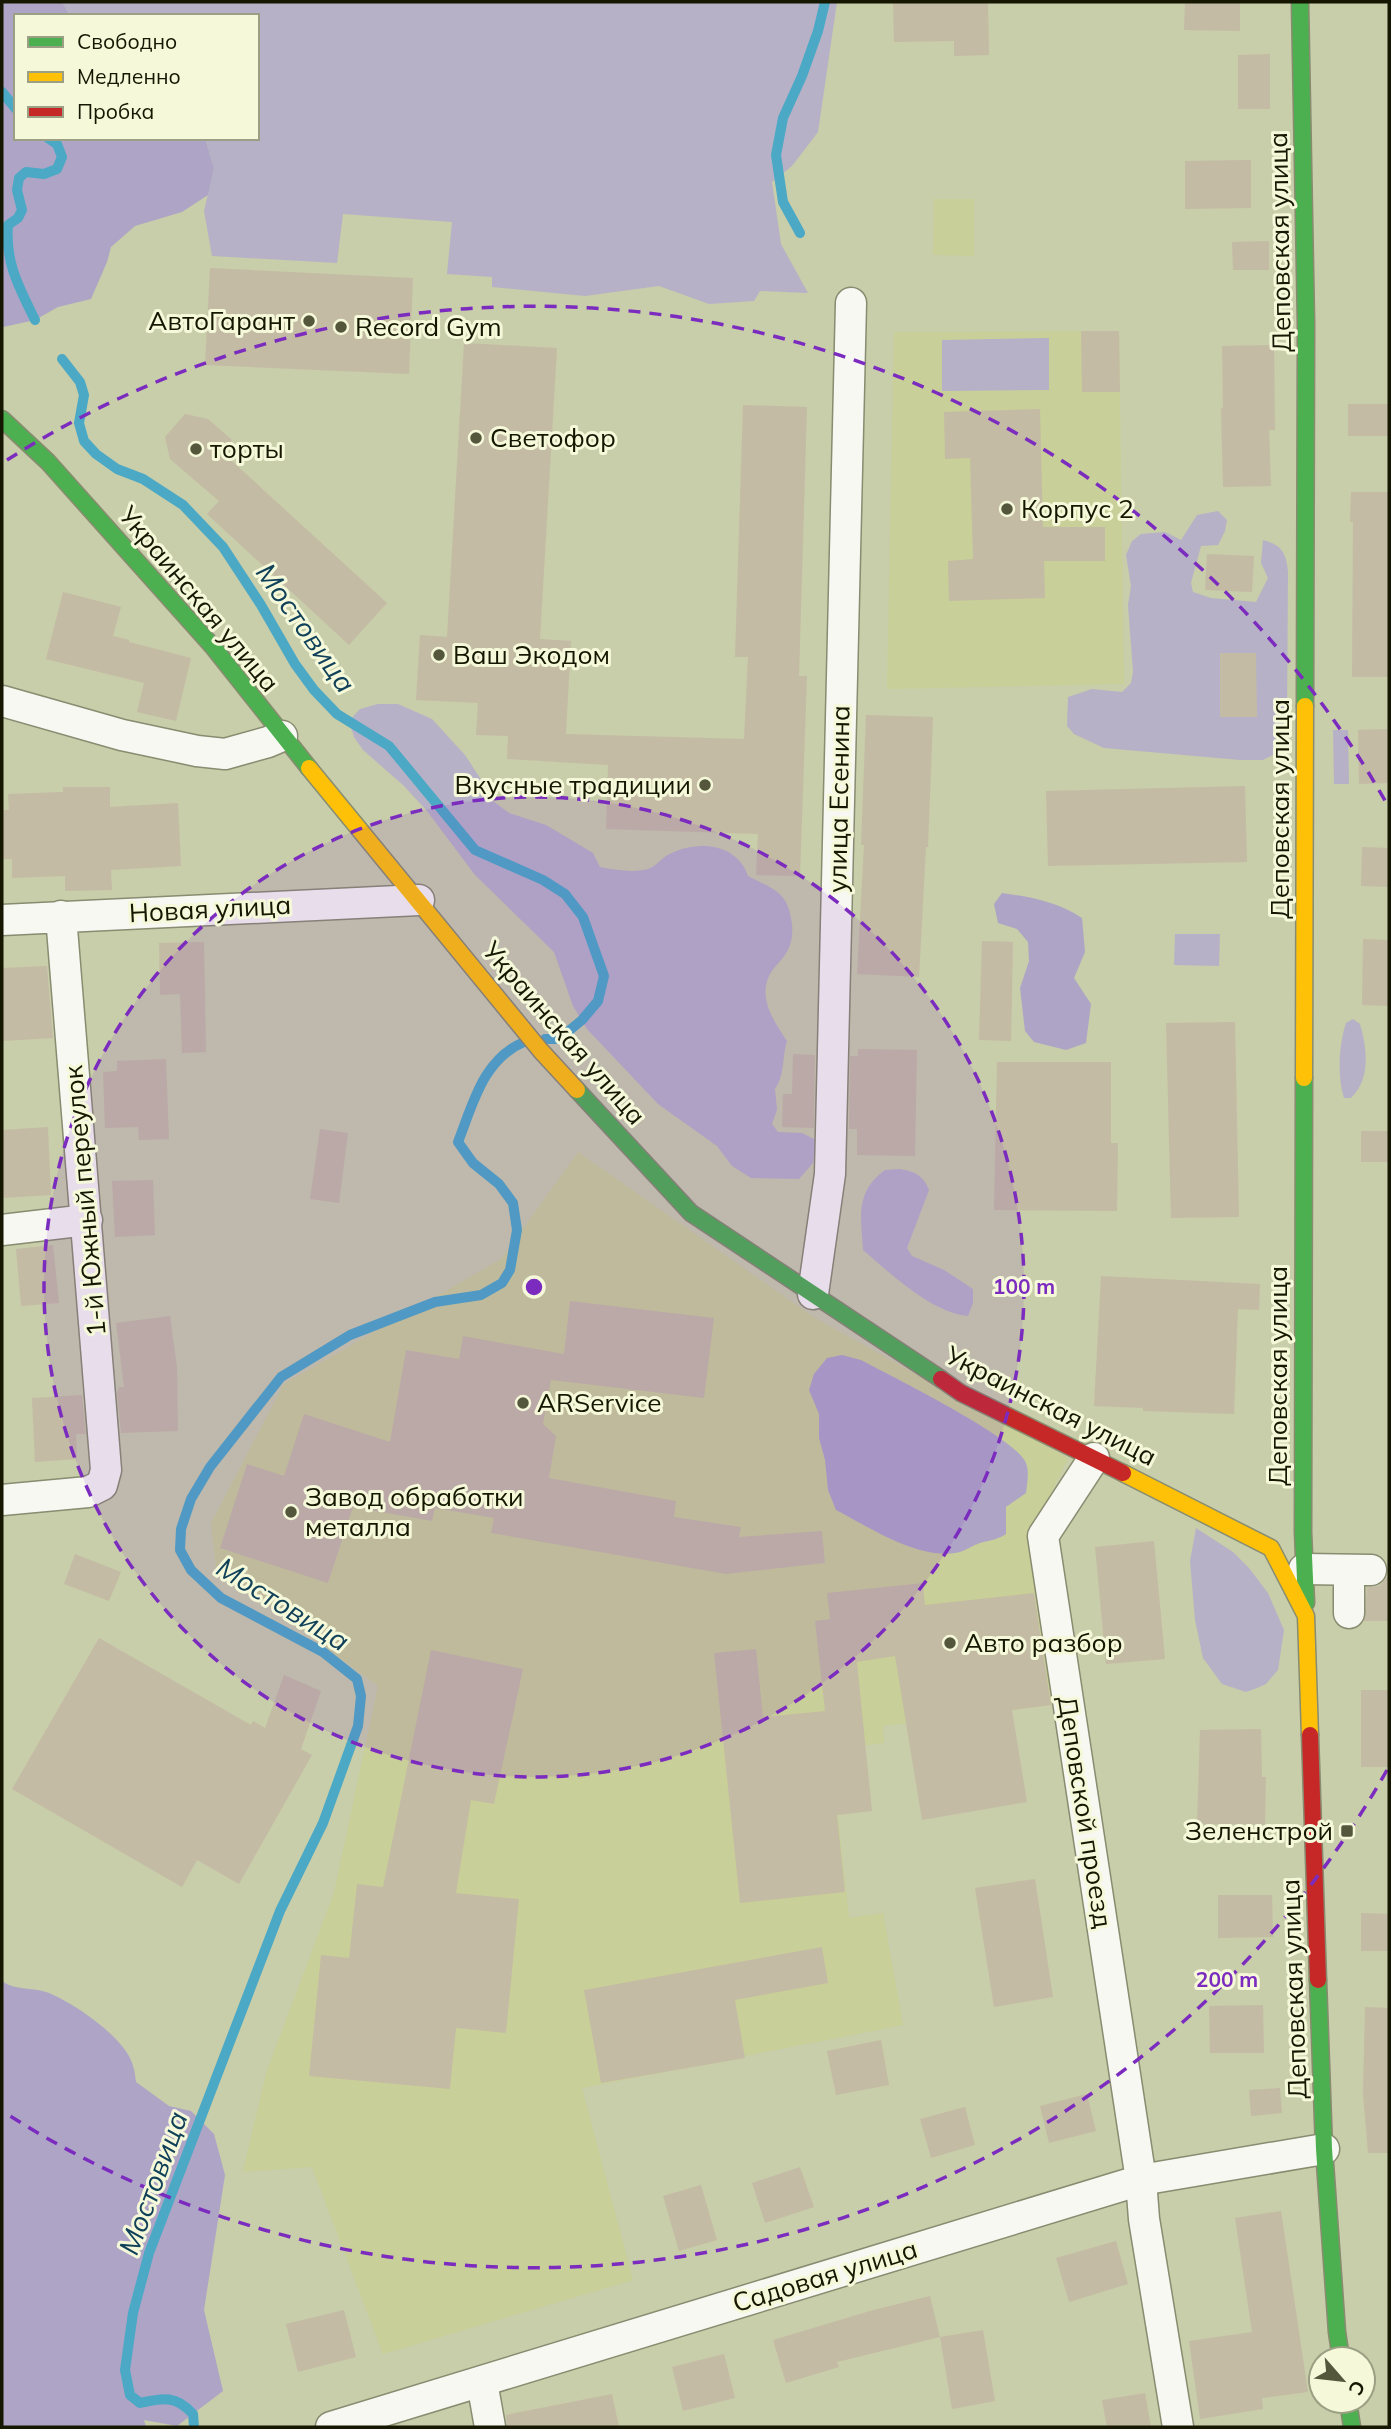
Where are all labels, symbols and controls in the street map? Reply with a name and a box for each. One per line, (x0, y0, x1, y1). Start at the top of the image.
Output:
legend (14, 14, 259, 140)
text: Свободно (77, 28, 177, 54)
text: Медленно (77, 63, 181, 89)
text: Пробка (77, 98, 154, 124)
street label: Деповская улица (1261, 132, 1298, 352)
place label: АвтоГарант (148, 304, 295, 337)
place label: Record Gym (355, 310, 502, 343)
marker: АвтоГарант (301, 313, 317, 329)
marker: Record Gym (333, 319, 349, 335)
place label: Светофор (490, 421, 616, 454)
marker: Светофор (468, 430, 484, 446)
place label: торты (210, 432, 284, 465)
marker: торты (188, 441, 204, 457)
place label: Корпус 2 (1021, 492, 1134, 525)
street label: Украинская улица (111, 498, 287, 698)
marker: Корпус 2 (999, 501, 1015, 517)
water label: Мостовица (249, 556, 364, 699)
place label: Ваш Экодом (453, 638, 610, 671)
marker: Ваш Экодом (431, 647, 447, 663)
street label: Деповская улица (1263, 699, 1296, 919)
street label: улица Есенина (820, 705, 857, 893)
place label: Вкусные традиции (455, 768, 691, 801)
marker: Вкусные традиции (697, 777, 713, 793)
street label: Новая улица (128, 888, 292, 929)
street label: Украинская улица (475, 933, 653, 1131)
street label: 1-й Южный переулок (56, 1064, 113, 1338)
street label: Деповская улица (1261, 1266, 1294, 1486)
text: 100 m (993, 1273, 1055, 1299)
centre of rings (522, 1275, 546, 1299)
street label: Украинская улица (939, 1338, 1162, 1473)
place label: ARService (537, 1386, 661, 1419)
marker: ARService (515, 1395, 531, 1411)
place label: Завод обработки металла (305, 1480, 524, 1543)
marker: Завод обработки металла (283, 1504, 299, 1520)
water label: Мостовица (210, 1549, 356, 1658)
place label: Авто разбор (964, 1626, 1123, 1659)
marker: Авто разбор (942, 1635, 958, 1651)
street label: Деповской проезд (1051, 1693, 1120, 1931)
place label: Зеленстрой (1185, 1814, 1333, 1847)
marker: Зеленстрой (1339, 1823, 1355, 1839)
street label: Деповская улица (1273, 1878, 1314, 2100)
text: 200 m (1196, 1966, 1258, 1992)
water label: Мостовица (110, 2106, 195, 2259)
street label: Садовая улица (728, 2232, 921, 2319)
north arrow (1307, 2345, 1377, 2415)
text: С (1343, 2377, 1371, 2399)

